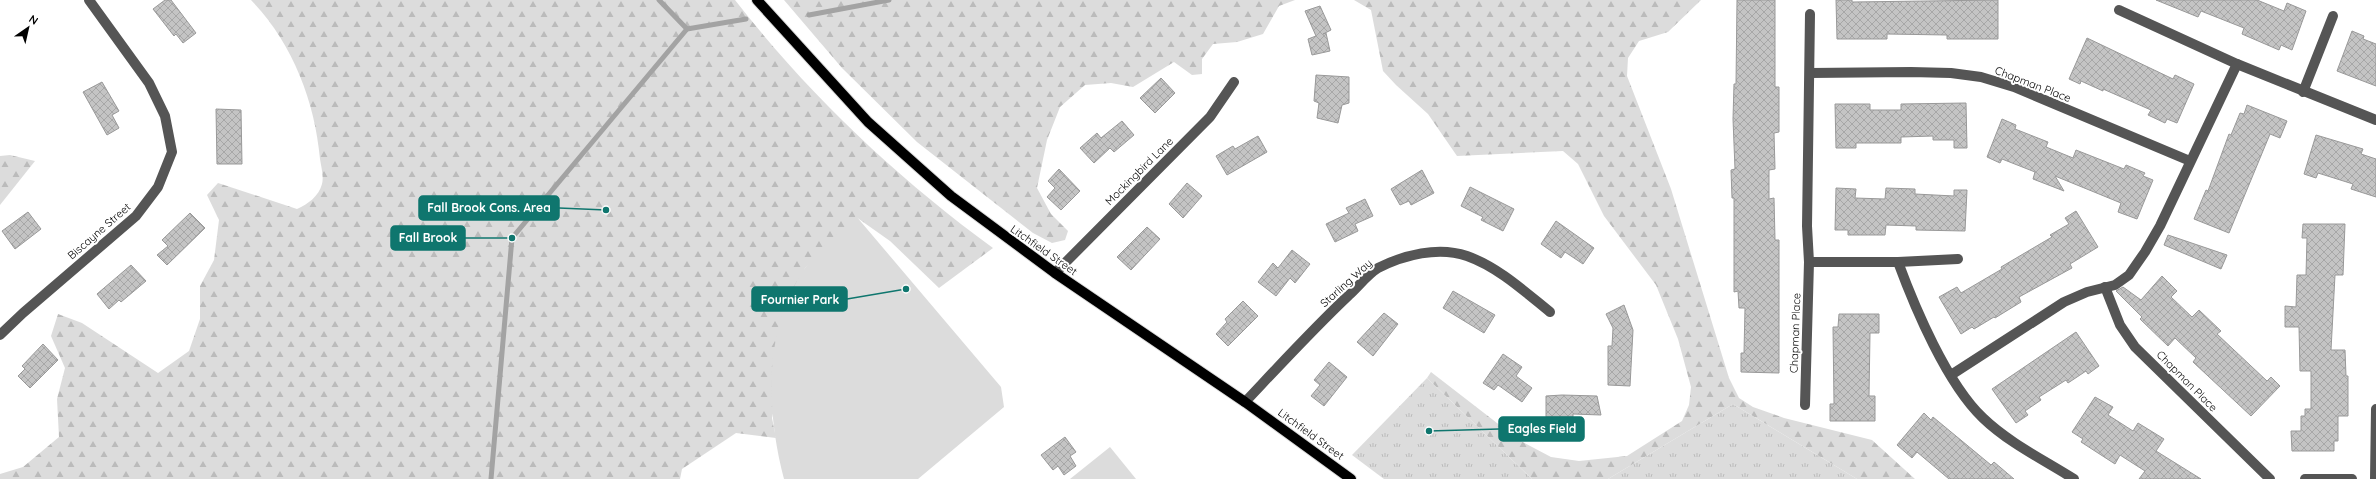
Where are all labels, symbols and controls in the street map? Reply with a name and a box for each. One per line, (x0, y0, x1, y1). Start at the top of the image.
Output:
north arrow (8, 8, 48, 48)
text: N (26, 12, 41, 28)
street label: Chapman Place (1993, 63, 2073, 105)
street label: Mockingbird Lane (1102, 134, 1176, 208)
callout: Fall Brook Cons. Area (419, 196, 559, 220)
street label: Biscayne Street (65, 200, 134, 262)
text: Fall Brook Cons. Area (427, 200, 551, 215)
street label: Litchfield Street (1008, 222, 1080, 278)
callout: Fall Brook (391, 226, 465, 250)
text: Fall Brook (399, 230, 457, 245)
street label: Starling Way (1317, 256, 1375, 310)
callout: Fournier Park (752, 287, 847, 311)
text: Fournier Park (761, 292, 840, 307)
street label: Chapman Place (1787, 293, 1803, 373)
street label: Chapman Place (2154, 348, 2220, 414)
street label: Litchfield Street (1275, 405, 1347, 463)
callout: Eagles Field (1499, 417, 1584, 441)
text: Eagles Field (1508, 421, 1576, 436)

